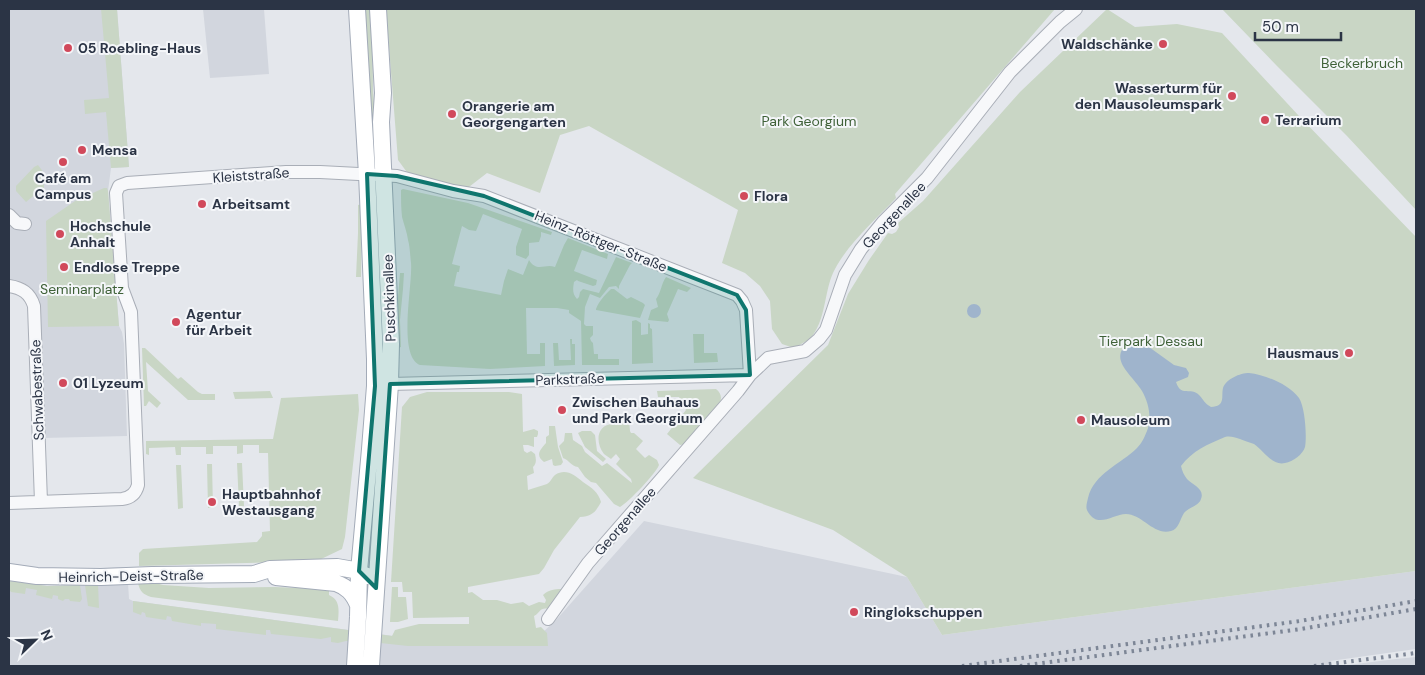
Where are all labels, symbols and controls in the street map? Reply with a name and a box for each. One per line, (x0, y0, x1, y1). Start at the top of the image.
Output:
scale bar (1255, 10, 1341, 42)
text: 50 m (1262, 17, 1299, 37)
place label: Waldschänke (1061, 35, 1153, 53)
marker: Waldschänke (1157, 38, 1169, 50)
place label: 05 Roebling-Haus (78, 39, 201, 57)
marker: 05 Roebling-Haus (62, 42, 74, 54)
park label: Beckerbruch (1321, 54, 1403, 72)
place label: Wasserturm für den Mausoleumspark (1075, 79, 1222, 113)
marker: Wasserturm für den Mausoleumspark (1226, 90, 1238, 102)
place label: Orangerie am Georgengarten (462, 97, 566, 131)
marker: Orangerie am Georgengarten (446, 108, 458, 120)
place label: Terrarium (1275, 111, 1342, 129)
park label: Park Georgium (762, 112, 856, 130)
marker: Terrarium (1259, 114, 1271, 126)
place label: Mensa (92, 141, 137, 159)
marker: Mensa (76, 144, 88, 156)
marker: Café am Campus (57, 156, 69, 168)
street label: Kleiststraße (212, 163, 290, 187)
place label: Café am Campus (35, 169, 91, 203)
street label: Georgenallee (858, 178, 930, 252)
place label: Flora (754, 187, 788, 205)
marker: Flora (738, 190, 750, 202)
place label: Arbeitsamt (212, 195, 290, 213)
marker: Arbeitsamt (196, 198, 208, 210)
street label: Heinz-Röttger-Straße (532, 206, 670, 276)
place label: Hochschule Anhalt (70, 217, 151, 251)
marker: Hochschule Anhalt (54, 228, 66, 240)
street label: Puschkinallee (378, 254, 400, 342)
place label: Endlose Treppe (74, 258, 180, 276)
marker: Endlose Treppe (58, 261, 70, 273)
park label: Seminarplatz (40, 280, 124, 298)
place label: Agentur für Arbeit (186, 305, 252, 339)
marker: Agentur für Arbeit (170, 316, 182, 328)
park label: Tierpark Dessau (1099, 332, 1203, 350)
street label: Schwabestraße (26, 339, 48, 441)
place label: Hausmaus (1267, 344, 1339, 362)
marker: Hausmaus (1343, 347, 1355, 359)
street label: Parkstraße (535, 369, 605, 389)
place label: 01 Lyzeum (73, 374, 144, 392)
marker: 01 Lyzeum (57, 377, 69, 389)
place label: Zwischen Bauhaus und Park Georgium (572, 393, 703, 427)
marker: Zwischen Bauhaus und Park Georgium (556, 404, 568, 416)
place label: Mausoleum (1091, 411, 1170, 429)
marker: Mausoleum (1075, 414, 1087, 426)
street label: Georgenallee (590, 483, 660, 559)
place label: Hauptbahnhof Westausgang (222, 485, 321, 519)
marker: Hauptbahnhof Westausgang (206, 496, 218, 508)
street label: Heinrich-Deist-Straße (58, 566, 204, 586)
place label: Ringlokschuppen (864, 603, 982, 621)
marker: Ringlokschuppen (848, 606, 860, 618)
north arrow (10, 615, 60, 665)
text: N (37, 627, 57, 643)

